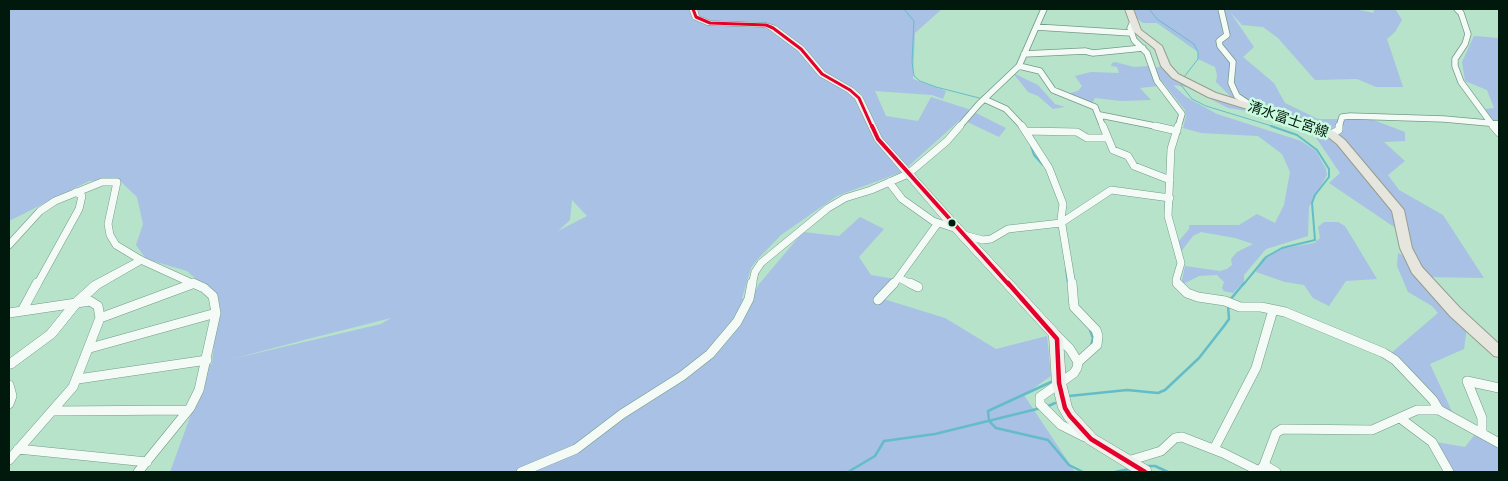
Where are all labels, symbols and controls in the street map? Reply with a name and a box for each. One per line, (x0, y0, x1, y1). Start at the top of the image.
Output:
street label: 清水富士宮線 (1246, 98, 1330, 142)
unlabelled marker (947, 218, 957, 228)

